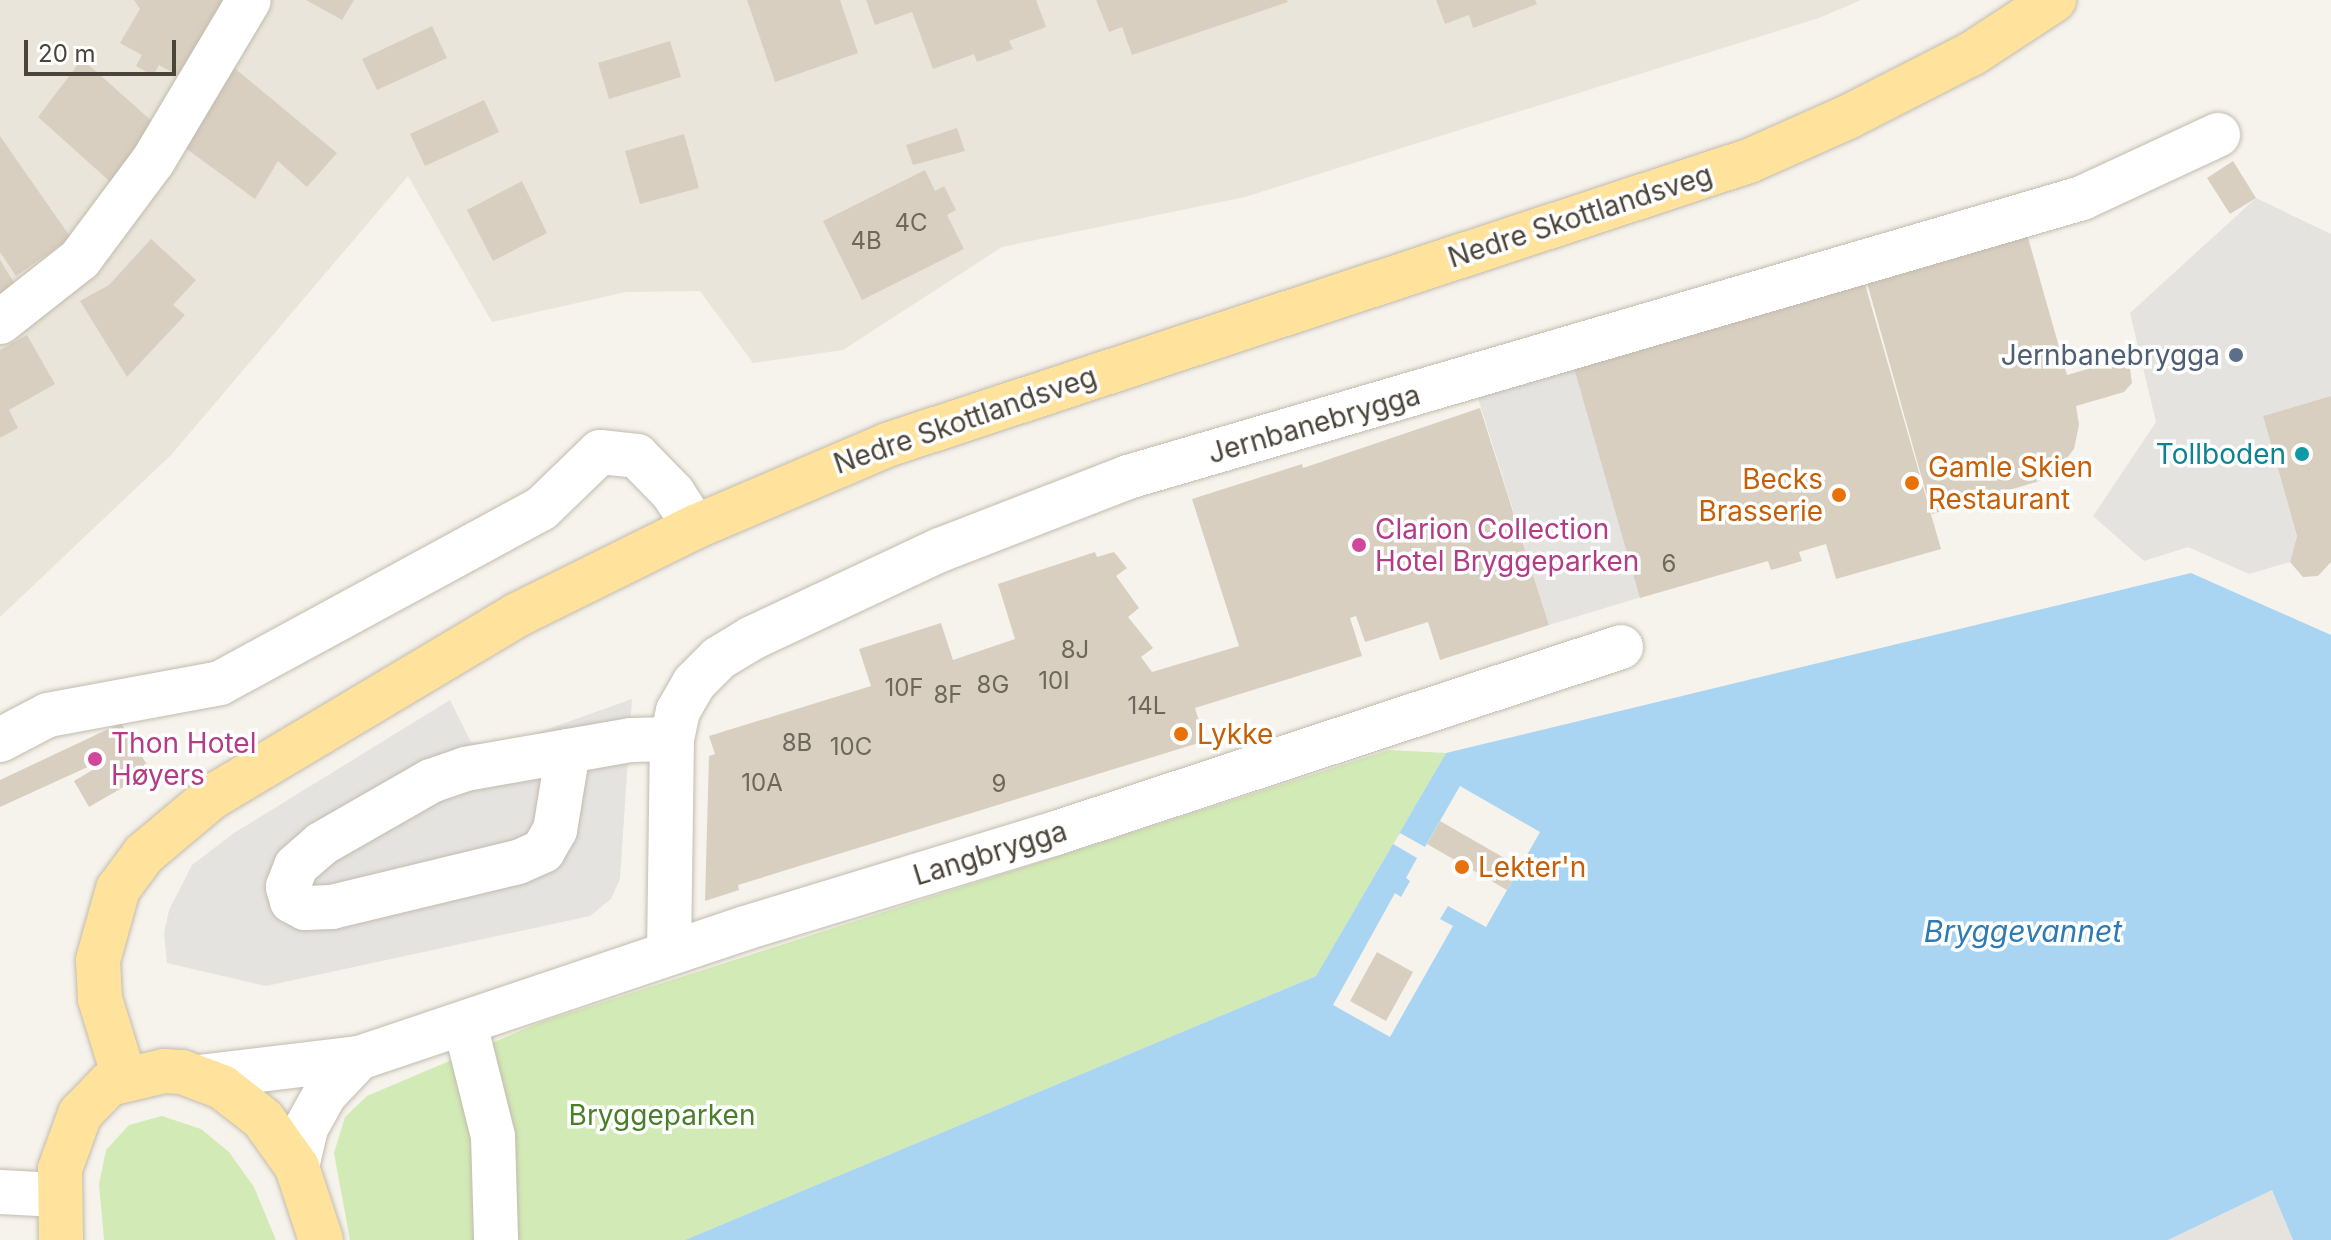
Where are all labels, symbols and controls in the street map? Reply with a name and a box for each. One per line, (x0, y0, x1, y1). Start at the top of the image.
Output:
scale bar (28, 24, 180, 74)
text: 20 m (38, 39, 96, 68)
street label: Nedre Skottlandsveg (1444, 157, 1716, 275)
house number: 4C (894, 209, 928, 237)
house number: 4B (850, 227, 882, 255)
place label: Jernbanebrygga (2001, 338, 2220, 372)
marker: Jernbanebrygga (2227, 346, 2245, 364)
street label: Nedre Skottlandsveg (829, 359, 1101, 481)
street label: Jernbanebrygga (1204, 378, 1424, 470)
place label: Tollboden (2156, 437, 2286, 471)
marker: Tollboden (2293, 445, 2311, 463)
place label: Gamle Skien Restaurant (1928, 450, 2093, 516)
place label: Becks Brasserie (1698, 462, 1823, 528)
marker: Gamle Skien Restaurant (1903, 474, 1921, 492)
marker: Becks Brasserie (1830, 486, 1848, 504)
place label: Clarion Collection Hotel Bryggeparken (1375, 512, 1639, 578)
marker: Clarion Collection Hotel Bryggeparken (1350, 536, 1368, 554)
house number: 6 (1662, 550, 1676, 578)
house number: 8J (1061, 636, 1089, 664)
house number: 10I (1038, 667, 1070, 695)
house number: 8G (977, 671, 1009, 699)
house number: 10F (884, 674, 924, 702)
house number: 8F (933, 681, 963, 709)
house number: 14L (1128, 692, 1166, 720)
place label: Lykke (1197, 717, 1273, 751)
marker: Lykke (1172, 725, 1190, 743)
place label: Thon Hotel Høyers (111, 726, 256, 792)
house number: 8B (782, 729, 812, 757)
house number: 10C (830, 733, 872, 761)
marker: Thon Hotel Høyers (86, 750, 104, 768)
house number: 10A (741, 769, 783, 797)
house number: 9 (992, 770, 1006, 798)
street label: Langbrygga (909, 814, 1071, 892)
place label: Lekter'n (1478, 850, 1586, 884)
marker: Lekter'n (1453, 858, 1471, 876)
water label: Bryggevannet (1924, 913, 2122, 949)
park label: Bryggeparken (569, 1098, 755, 1132)

